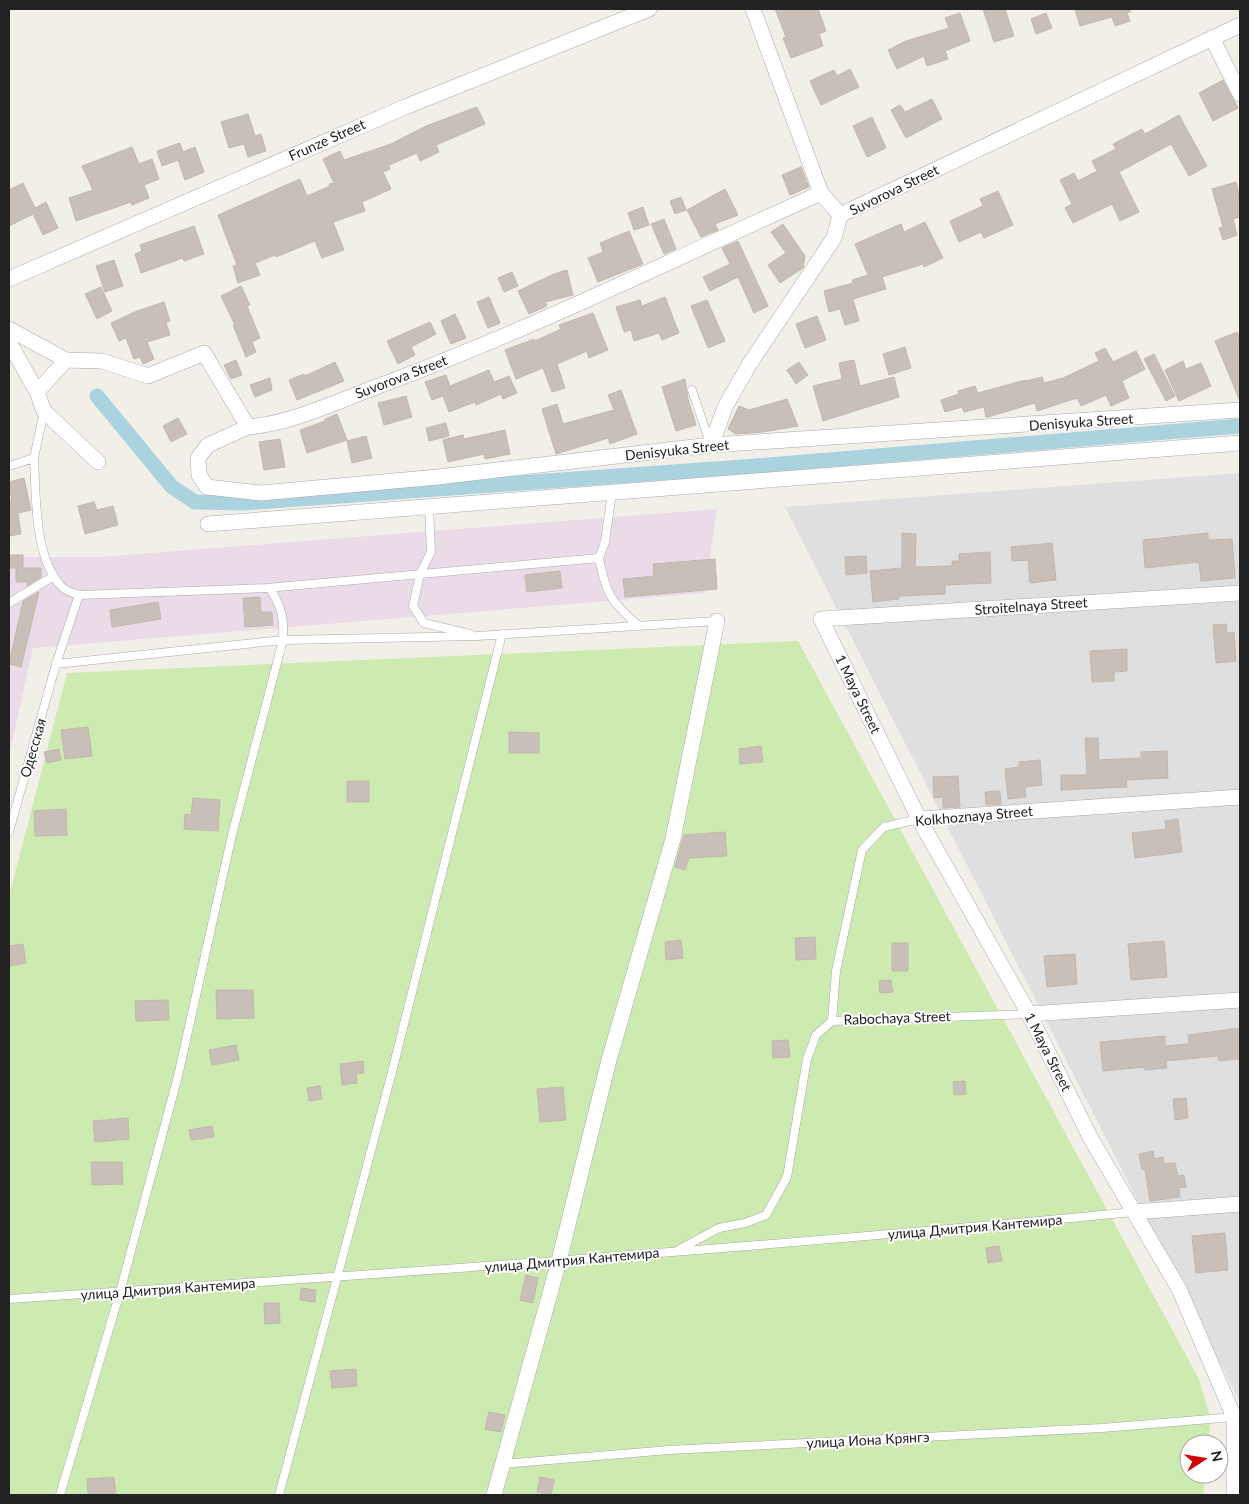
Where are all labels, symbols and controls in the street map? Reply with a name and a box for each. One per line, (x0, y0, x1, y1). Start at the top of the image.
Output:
street label: Frunze Street (286, 115, 368, 164)
street label: Suvorova Street (846, 161, 941, 219)
street label: Suvorova Street (352, 351, 449, 402)
street label: Denisyuka Street (1028, 409, 1134, 434)
street label: Denisyuka Street (624, 436, 730, 463)
street label: Stroitelnaya Street (974, 593, 1088, 618)
street label: 1 Maya Street (832, 652, 885, 736)
street label: Одесская (16, 716, 49, 779)
street label: Kolkhoznaya Street (914, 802, 1034, 829)
street label: Rabochaya Street (843, 1007, 951, 1028)
street label: 1 Maya Street (1021, 1010, 1075, 1094)
street label: улица Дмитрия Кантемира (887, 1210, 1063, 1243)
street label: улица Дмитрия Кантемира (484, 1243, 660, 1276)
street label: улица Дмитрия Кантемира (80, 1274, 256, 1303)
street label: улица Иона Крянгэ (806, 1428, 930, 1451)
north arrow (1179, 1434, 1229, 1484)
text: N (1208, 1449, 1227, 1463)

